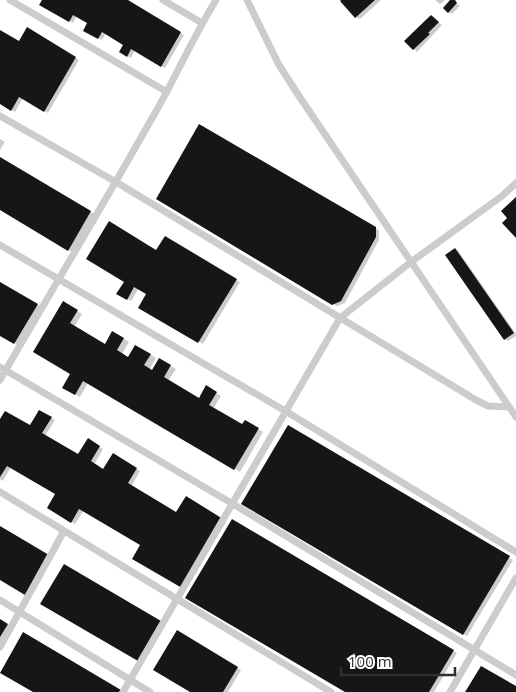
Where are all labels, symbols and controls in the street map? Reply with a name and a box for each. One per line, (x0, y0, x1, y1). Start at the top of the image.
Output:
scale bar (341, 644, 455, 676)
text: 100 m (348, 651, 392, 671)

